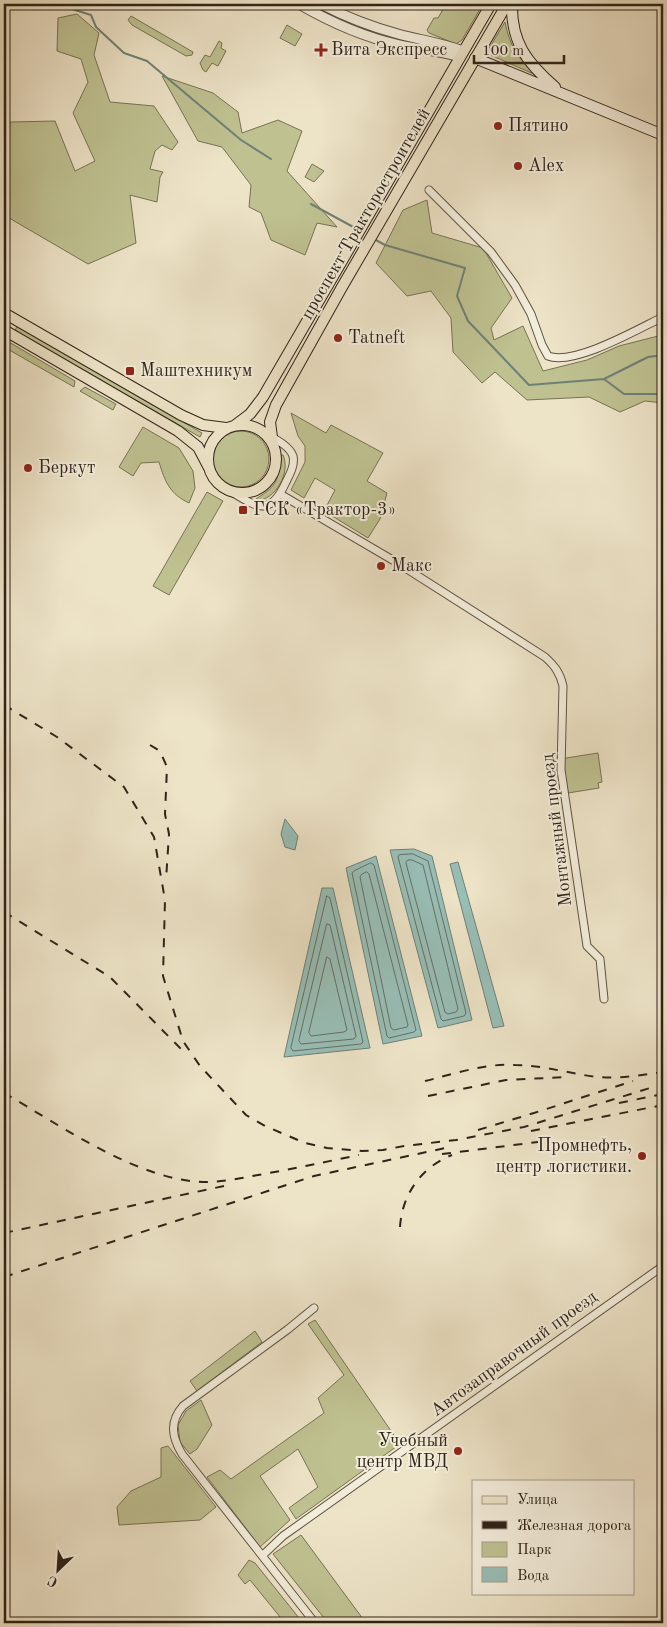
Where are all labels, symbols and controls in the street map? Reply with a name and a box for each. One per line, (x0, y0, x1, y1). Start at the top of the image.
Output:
scale bar (474, 32, 564, 64)
place label: Вита Экспресс (331, 41, 447, 59)
marker: Вита Экспресс (315, 44, 327, 56)
text: 100 m (482, 44, 524, 59)
street label: проспект Тракторостроителей (298, 105, 434, 323)
place label: Пятино (508, 117, 569, 135)
marker: Пятино (492, 120, 504, 132)
place label: Alex (528, 157, 564, 175)
marker: Alex (512, 160, 524, 172)
place label: Tatneft (348, 329, 405, 347)
marker: Tatneft (332, 332, 344, 344)
place label: Маштехникум (140, 362, 252, 380)
marker: Маштехникум (124, 365, 136, 377)
place label: Беркут (38, 459, 95, 477)
marker: Беркут (22, 462, 34, 474)
place label: ГСК «Трактор-3» (253, 501, 396, 519)
marker: ГСК «Трактор-3» (237, 504, 249, 516)
place label: Макс (391, 557, 432, 575)
marker: Макс (375, 560, 387, 572)
street label: Монтажный проезд (539, 752, 575, 907)
place label: Промнефть, центр логистики. (496, 1137, 632, 1176)
marker: Промнефть, центр логистики. (636, 1150, 648, 1162)
street label: Автозаправочный проезд (428, 1288, 601, 1420)
place label: Учебный центр МВД (357, 1432, 448, 1471)
marker: Учебный центр МВД (452, 1445, 464, 1457)
legend (472, 1480, 634, 1594)
text: Улица (517, 1493, 558, 1508)
text: Железная дорога (517, 1519, 632, 1534)
text: Парк (517, 1543, 552, 1558)
north arrow (32, 1544, 82, 1594)
text: Вода (517, 1569, 550, 1584)
text: С (46, 1573, 60, 1589)

